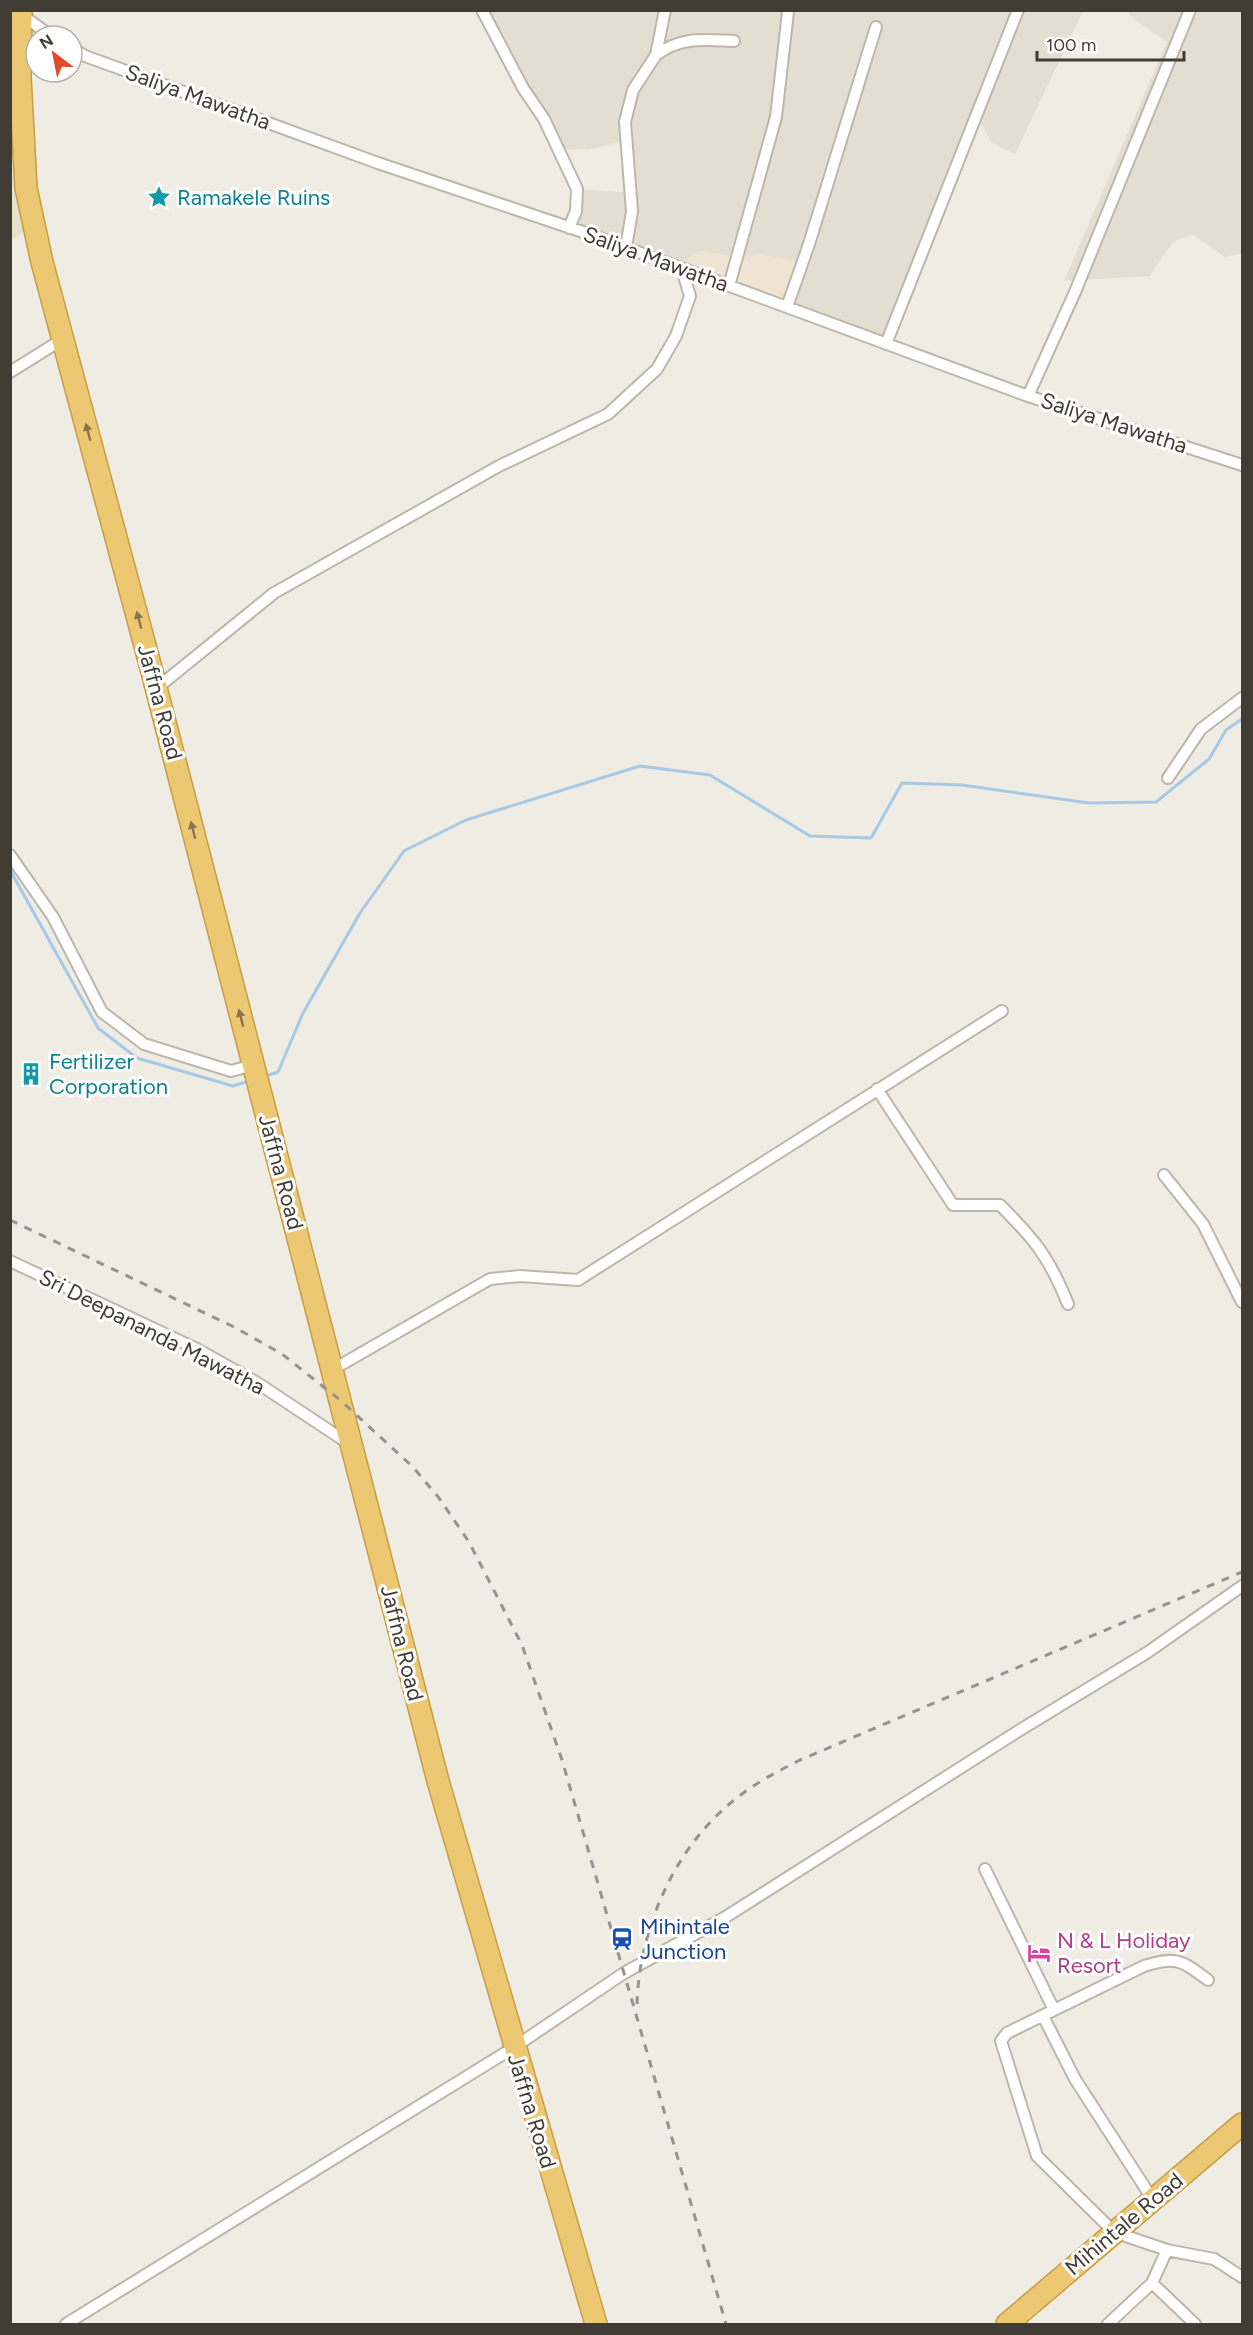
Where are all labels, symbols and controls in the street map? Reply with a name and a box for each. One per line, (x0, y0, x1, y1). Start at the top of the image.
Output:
north arrow (24, 24, 84, 84)
scale bar (1037, 24, 1184, 62)
text: N (36, 30, 57, 53)
text: 100 m (1046, 34, 1096, 56)
street label: Saliya Mawatha (122, 58, 274, 136)
place icon: Ramakele Ruins (146, 184, 172, 210)
place label: Ramakele Ruins (177, 184, 330, 211)
street label: Saliya Mawatha (580, 220, 732, 298)
street label: Saliya Mawatha (1037, 387, 1191, 459)
one-way arrow (82, 423, 92, 441)
one-way arrow (133, 611, 143, 630)
street label: Jaffna Road (132, 641, 188, 763)
one-way arrow (187, 820, 197, 839)
one-way arrow (236, 1009, 246, 1028)
place label: Fertilizer Corporation (49, 1048, 168, 1100)
building icon: Fertilizer Corporation (18, 1061, 44, 1087)
street label: Jaffna Road (253, 1111, 309, 1233)
street label: Sri Deepananda Mawatha (35, 1263, 269, 1401)
street label: Jaffna Road (375, 1582, 429, 1704)
place label: Mihintale Junction (640, 1913, 730, 1965)
station icon: Mihintale Junction (609, 1926, 635, 1952)
place label: N & L Holiday Resort (1057, 1927, 1191, 1979)
hotel icon: N & L Holiday Resort (1026, 1940, 1052, 1966)
street label: Jaffna Road (502, 2050, 562, 2172)
street label: Mihintale Road (1059, 2167, 1189, 2281)

